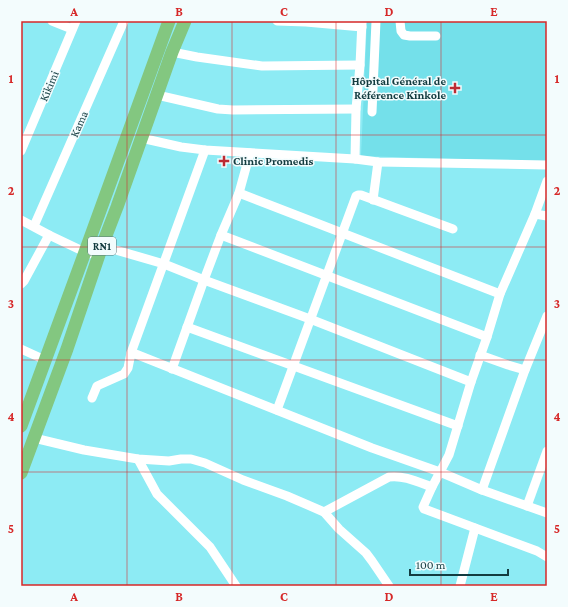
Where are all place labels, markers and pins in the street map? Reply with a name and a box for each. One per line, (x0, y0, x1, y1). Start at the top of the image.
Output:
place label: Hôpital Général de Référence Kinkole (351, 74, 446, 102)
marker: Hôpital Général de Référence Kinkole (449, 82, 461, 94)
place label: Clinic Promedis (233, 154, 313, 168)
marker: Clinic Promedis (218, 155, 230, 167)

